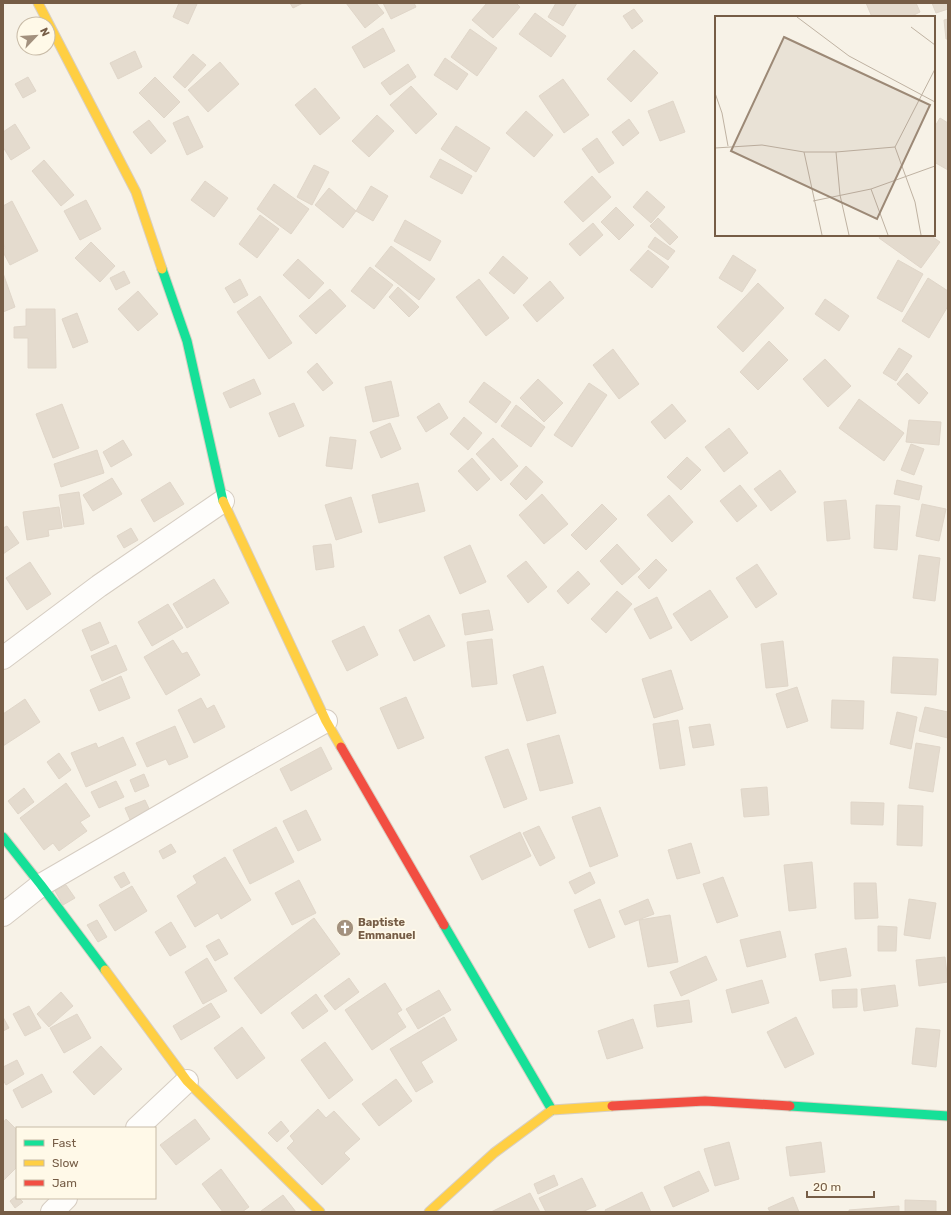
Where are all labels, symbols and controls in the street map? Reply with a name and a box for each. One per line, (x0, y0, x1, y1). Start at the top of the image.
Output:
north arrow (16, 16, 56, 56)
inset map (715, 16, 935, 236)
text: N (37, 26, 52, 38)
place label: Baptiste Emmanuel (358, 916, 415, 942)
church icon: Baptiste Emmanuel (335, 918, 355, 938)
legend (16, 1127, 156, 1199)
text: Fast (52, 1136, 76, 1150)
text: Slow (52, 1156, 79, 1170)
scale bar (807, 1173, 874, 1199)
text: Jam (52, 1176, 77, 1190)
text: 20 m (813, 1180, 841, 1194)

